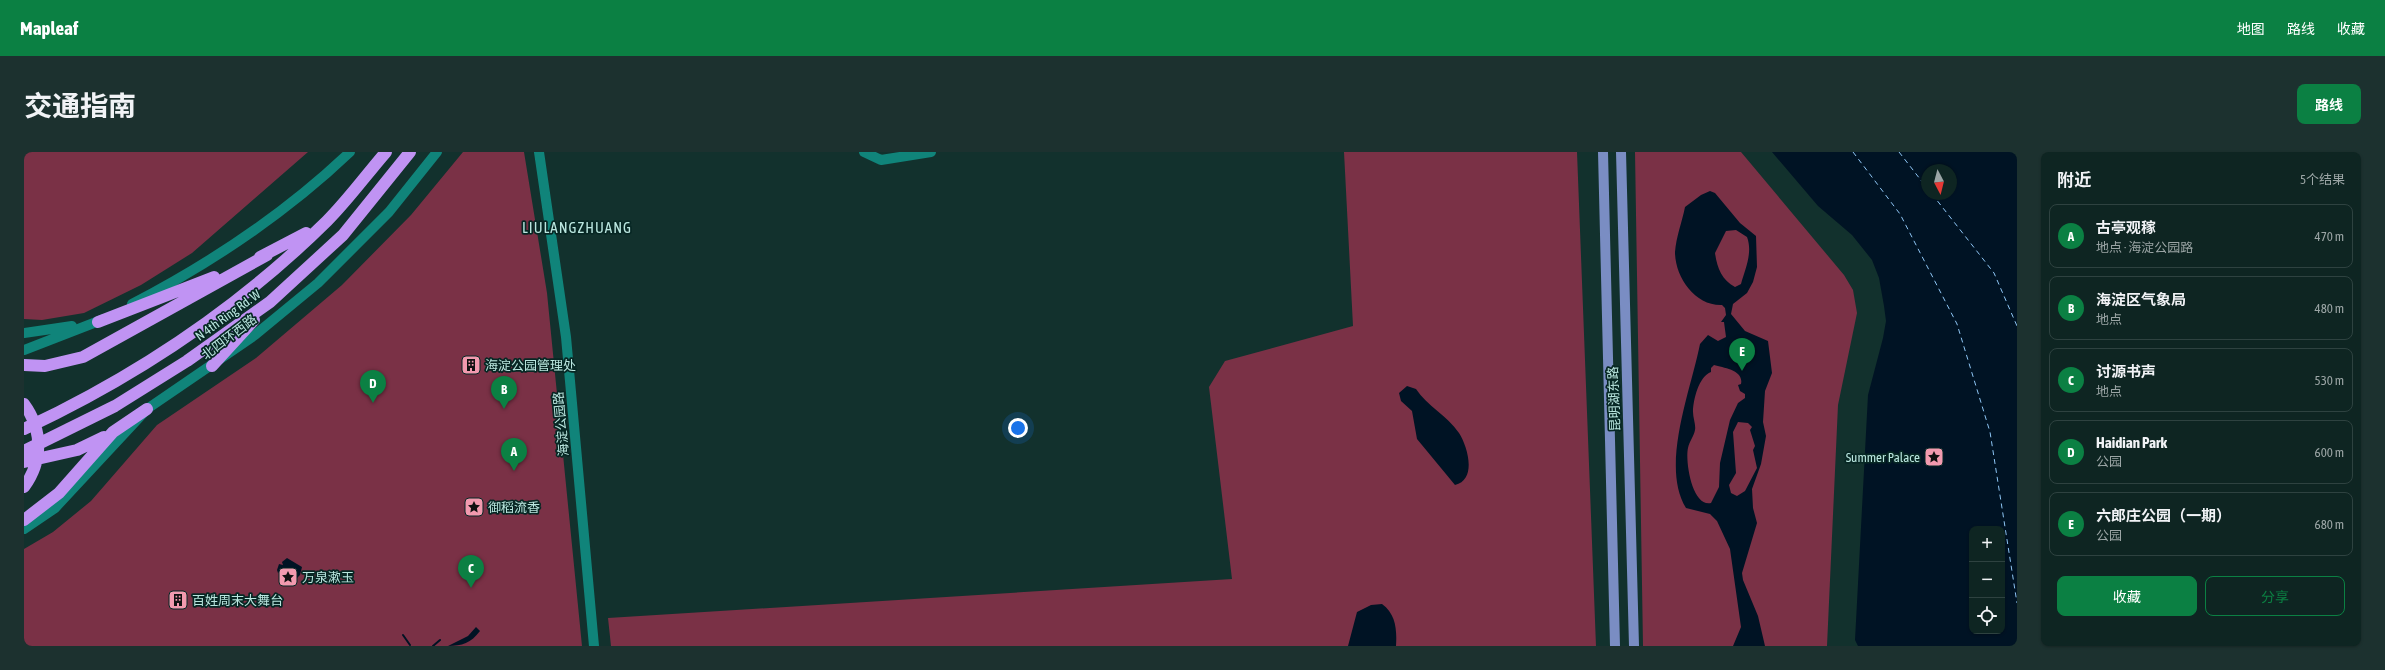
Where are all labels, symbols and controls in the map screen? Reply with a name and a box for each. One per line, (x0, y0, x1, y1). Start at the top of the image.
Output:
text: Mapleaf (20, 17, 78, 39)
text: 地图 (2237, 21, 2265, 37)
text: 路线 (2287, 21, 2315, 37)
text: 收藏 (2337, 21, 2365, 37)
button: 路线 (2297, 84, 2361, 124)
text: 交通指南 (24, 90, 136, 122)
north arrow (1921, 164, 1957, 200)
text: 附近 (2057, 170, 2091, 190)
text: 5个结果 (2300, 172, 2345, 187)
district label: LIULANGZHUANG (522, 219, 632, 236)
text: 古亭观稼 (2096, 219, 2156, 236)
text: A (2068, 229, 2074, 244)
text: 470 m (2315, 229, 2344, 244)
text: 地点 · 海淀公园路 (2096, 240, 2193, 255)
street label: N 4th Ring Rd. W (193, 286, 264, 344)
text: 海淀区气象局 (2096, 291, 2186, 308)
text: B (2068, 301, 2074, 316)
text: 480 m (2315, 301, 2344, 316)
street label: 北四环西路 (199, 311, 259, 363)
text: 地点 (2096, 312, 2122, 327)
pin: E (1729, 338, 1755, 371)
building icon: 海淀公园管理处 (460, 354, 482, 376)
place label: 海淀公园管理处 (485, 358, 576, 373)
text: 讨源书声 (2096, 363, 2156, 380)
street label: 昆明湖东路 (1605, 366, 1623, 432)
pin: D (360, 370, 386, 403)
text: C (2068, 373, 2074, 388)
text: 530 m (2315, 373, 2344, 388)
pin: B (491, 376, 517, 409)
text: 地点 (2096, 384, 2122, 399)
street label: 海淀公园路 (551, 391, 571, 457)
your location (1008, 418, 1028, 438)
text: Haidian Park (2096, 434, 2167, 451)
pin: A (501, 438, 527, 471)
text: D (2067, 445, 2075, 460)
text: 600 m (2315, 445, 2344, 460)
place icon: Summer Palace (1923, 446, 1945, 468)
place label: Summer Palace (1846, 450, 1920, 465)
text: 公园 (2096, 454, 2122, 469)
place icon: 御稻流香 (463, 496, 485, 518)
place label: 御稻流香 (488, 500, 540, 515)
text: 六郎庄公园（一期） (2096, 507, 2231, 524)
text: E (2068, 517, 2074, 532)
text: 680 m (2315, 517, 2344, 532)
map controls (1969, 526, 2005, 634)
button: + (1969, 526, 2005, 562)
text: 公园 (2096, 528, 2122, 543)
pin: C (458, 555, 484, 588)
button: − (1969, 562, 2005, 598)
place icon: 万泉漱玉 (277, 566, 299, 588)
place label: 万泉漱玉 (302, 570, 354, 585)
button: 收藏 (2057, 576, 2197, 616)
button: 分享 (2205, 576, 2345, 616)
building icon: 百姓周末大舞台 (167, 589, 189, 611)
place label: 百姓周末大舞台 (192, 593, 283, 608)
button: locate (1969, 598, 2005, 634)

